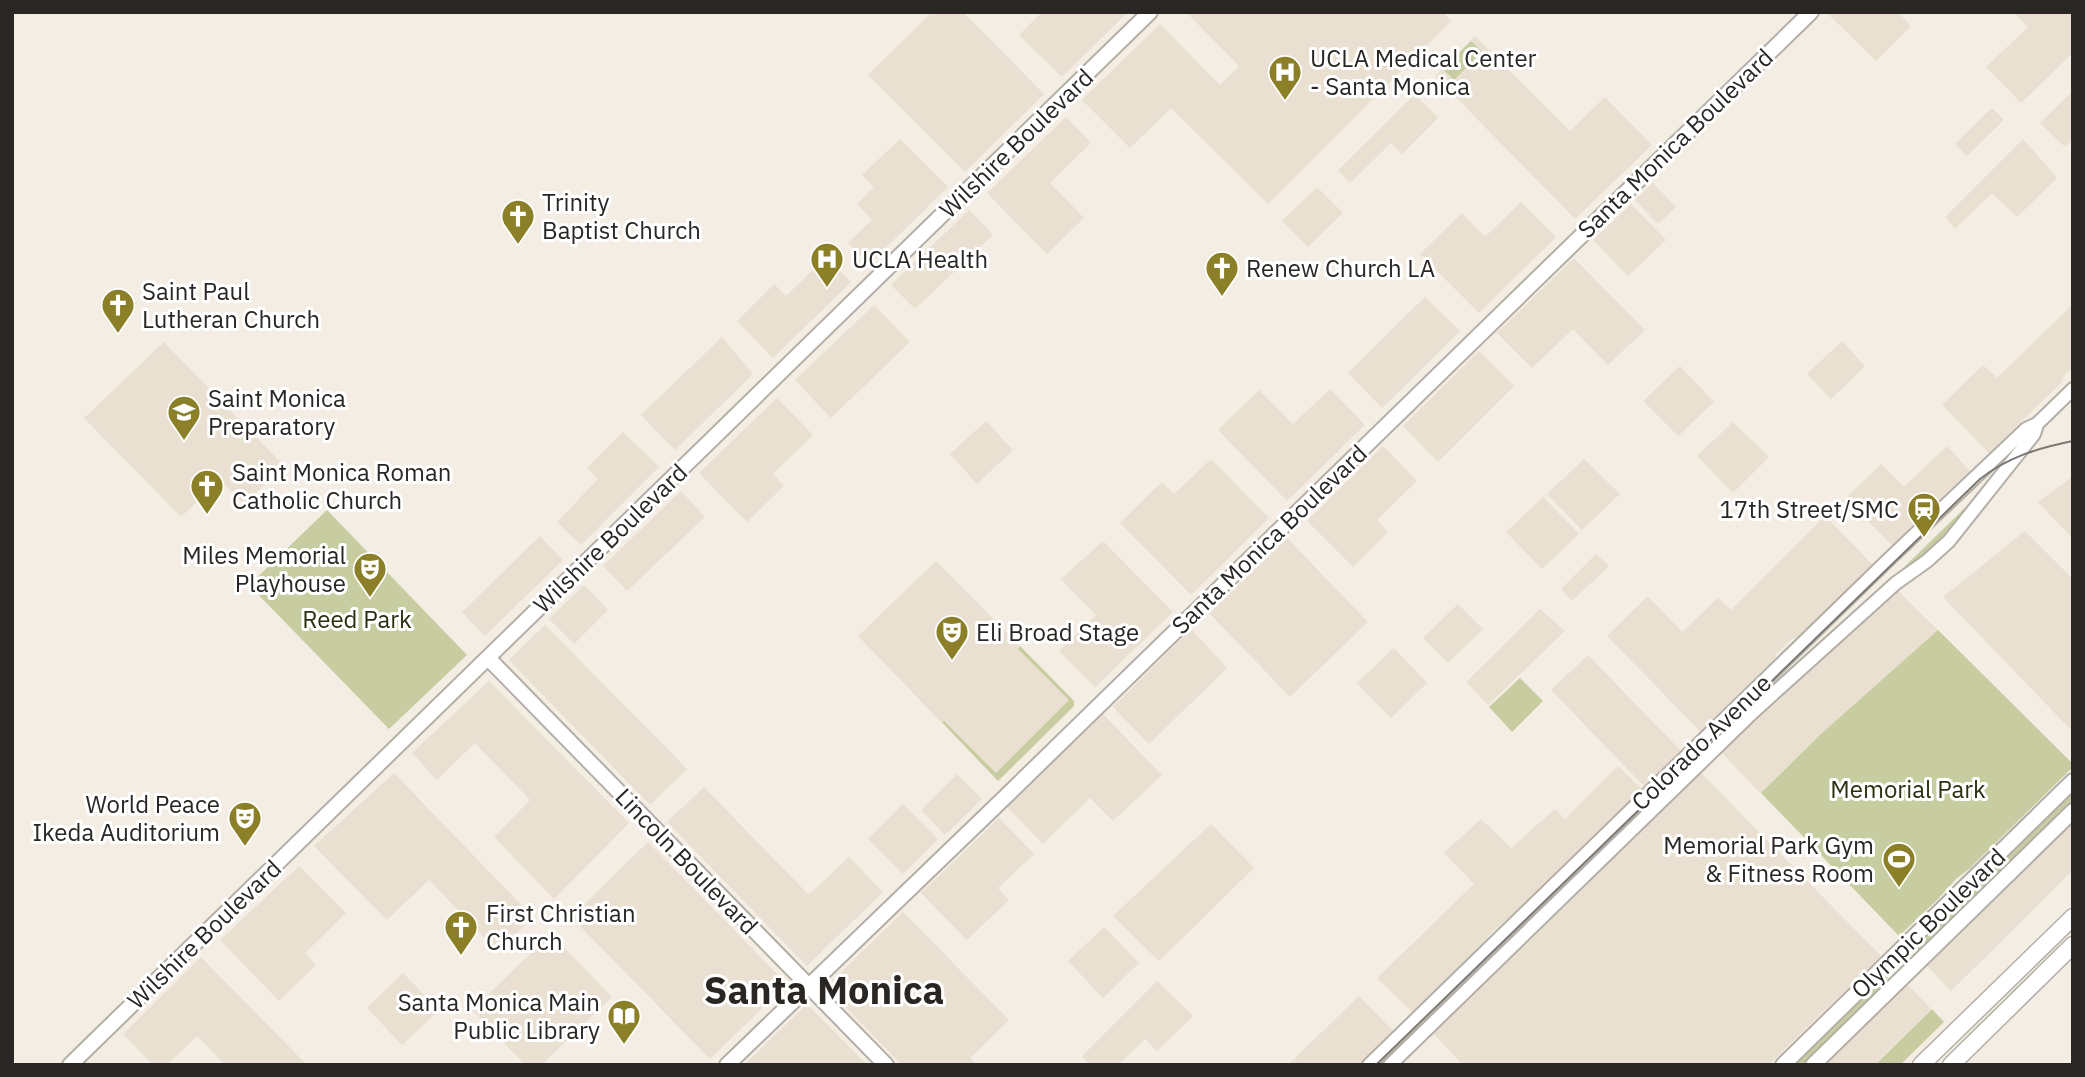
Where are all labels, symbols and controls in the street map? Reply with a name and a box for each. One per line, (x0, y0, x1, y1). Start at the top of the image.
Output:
street label: Santa Monica Boulevard (1570, 41, 1780, 245)
place label: UCLA Medical Center - Santa Monica (1310, 42, 1537, 102)
hospital icon: UCLA Medical Center - Santa Monica (1266, 53, 1304, 102)
street label: Wilshire Boulevard (932, 61, 1100, 225)
place label: Trinity Baptist Church (542, 186, 701, 246)
church icon: Trinity Baptist Church (499, 197, 537, 246)
hospital icon: UCLA Health (808, 240, 846, 289)
place label: UCLA Health (852, 243, 988, 275)
church icon: Renew Church LA (1203, 249, 1241, 298)
place label: Renew Church LA (1246, 252, 1435, 284)
place label: Saint Paul Lutheran Church (142, 275, 320, 335)
church icon: Saint Paul Lutheran Church (99, 286, 137, 335)
place label: Saint Monica Preparatory (208, 382, 346, 442)
school or university icon: Saint Monica Preparatory (165, 393, 203, 442)
street label: Santa Monica Boulevard (1164, 437, 1374, 641)
place label: Saint Monica Roman Catholic Church (232, 456, 451, 516)
street label: Wilshire Boulevard (526, 456, 694, 620)
church icon: Saint Monica Roman Catholic Church (188, 467, 226, 516)
station icon: 17th Street/SMC (1905, 490, 1943, 539)
place label: 17th Street/SMC (1719, 493, 1899, 525)
place label: Miles Memorial Playhouse (182, 539, 346, 599)
theatre icon: Miles Memorial Playhouse (351, 550, 389, 599)
park label: Reed Park (302, 603, 412, 635)
theatre icon: Eli Broad Stage (933, 613, 971, 662)
place label: Eli Broad Stage (976, 616, 1139, 648)
street label: Colorado Avenue (1624, 667, 1778, 817)
park label: Memorial Park (1830, 773, 1986, 805)
street label: Lincoln Boulevard (609, 781, 765, 941)
place label: World Peace Ikeda Auditorium (32, 788, 220, 848)
theatre icon: World Peace Ikeda Auditorium (226, 799, 264, 848)
place label: Memorial Park Gym & Fitness Room (1663, 829, 1874, 889)
sports icon: Memorial Park Gym & Fitness Room (1880, 840, 1918, 889)
street label: Olympic Boulevard (1844, 841, 2012, 1005)
street label: Wilshire Boulevard (120, 852, 288, 1016)
place label: First Christian Church (486, 897, 636, 957)
church icon: First Christian Church (442, 908, 480, 957)
district label: Santa Monica (704, 965, 944, 1014)
place label: Santa Monica Main Public Library (398, 986, 600, 1046)
library icon: Santa Monica Main Public Library (605, 997, 643, 1046)

